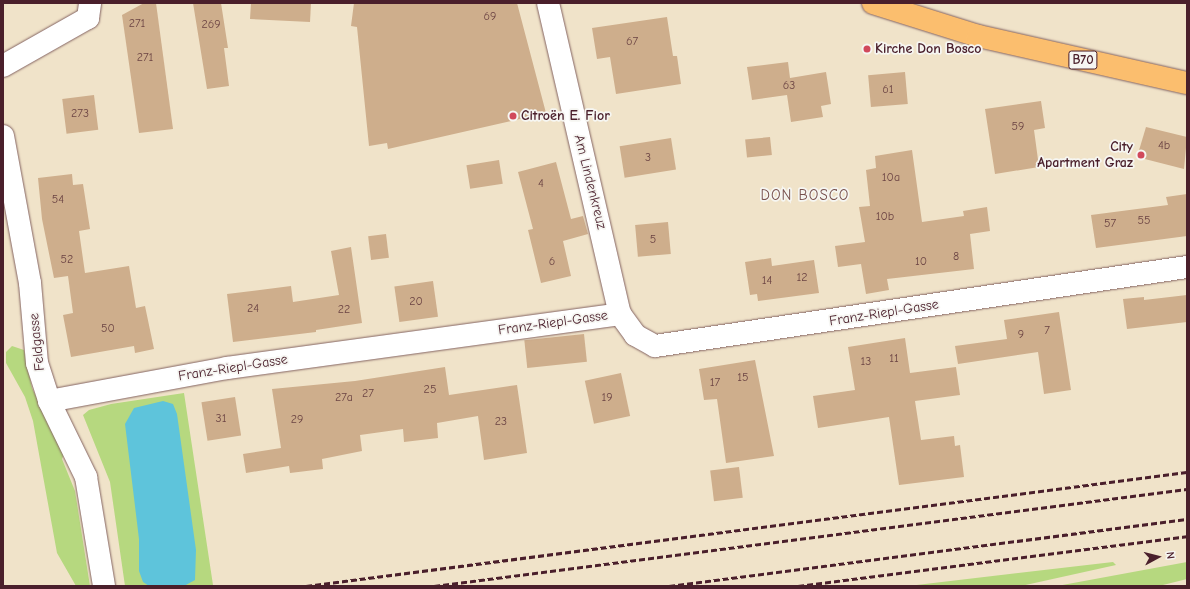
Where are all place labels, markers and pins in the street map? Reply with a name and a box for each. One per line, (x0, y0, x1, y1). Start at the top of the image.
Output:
place label: Kirche Don Bosco (875, 41, 981, 57)
marker: Kirche Don Bosco (862, 44, 872, 54)
place label: Citroën E. Fior (521, 108, 610, 124)
marker: Citroën E. Fior (508, 111, 518, 121)
place label: City Apartment Graz (1037, 139, 1133, 172)
marker: City Apartment Graz (1136, 150, 1146, 160)

